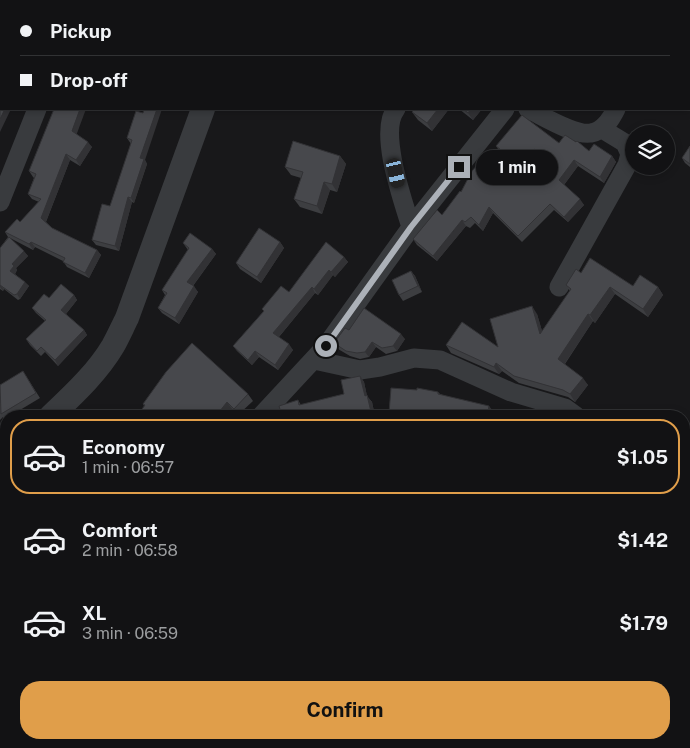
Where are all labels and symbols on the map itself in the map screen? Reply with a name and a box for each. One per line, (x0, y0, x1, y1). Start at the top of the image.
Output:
callout: 1 min (476, 150, 559, 184)
route end (448, 156, 470, 178)
car (385, 157, 406, 189)
route start (315, 335, 337, 357)

